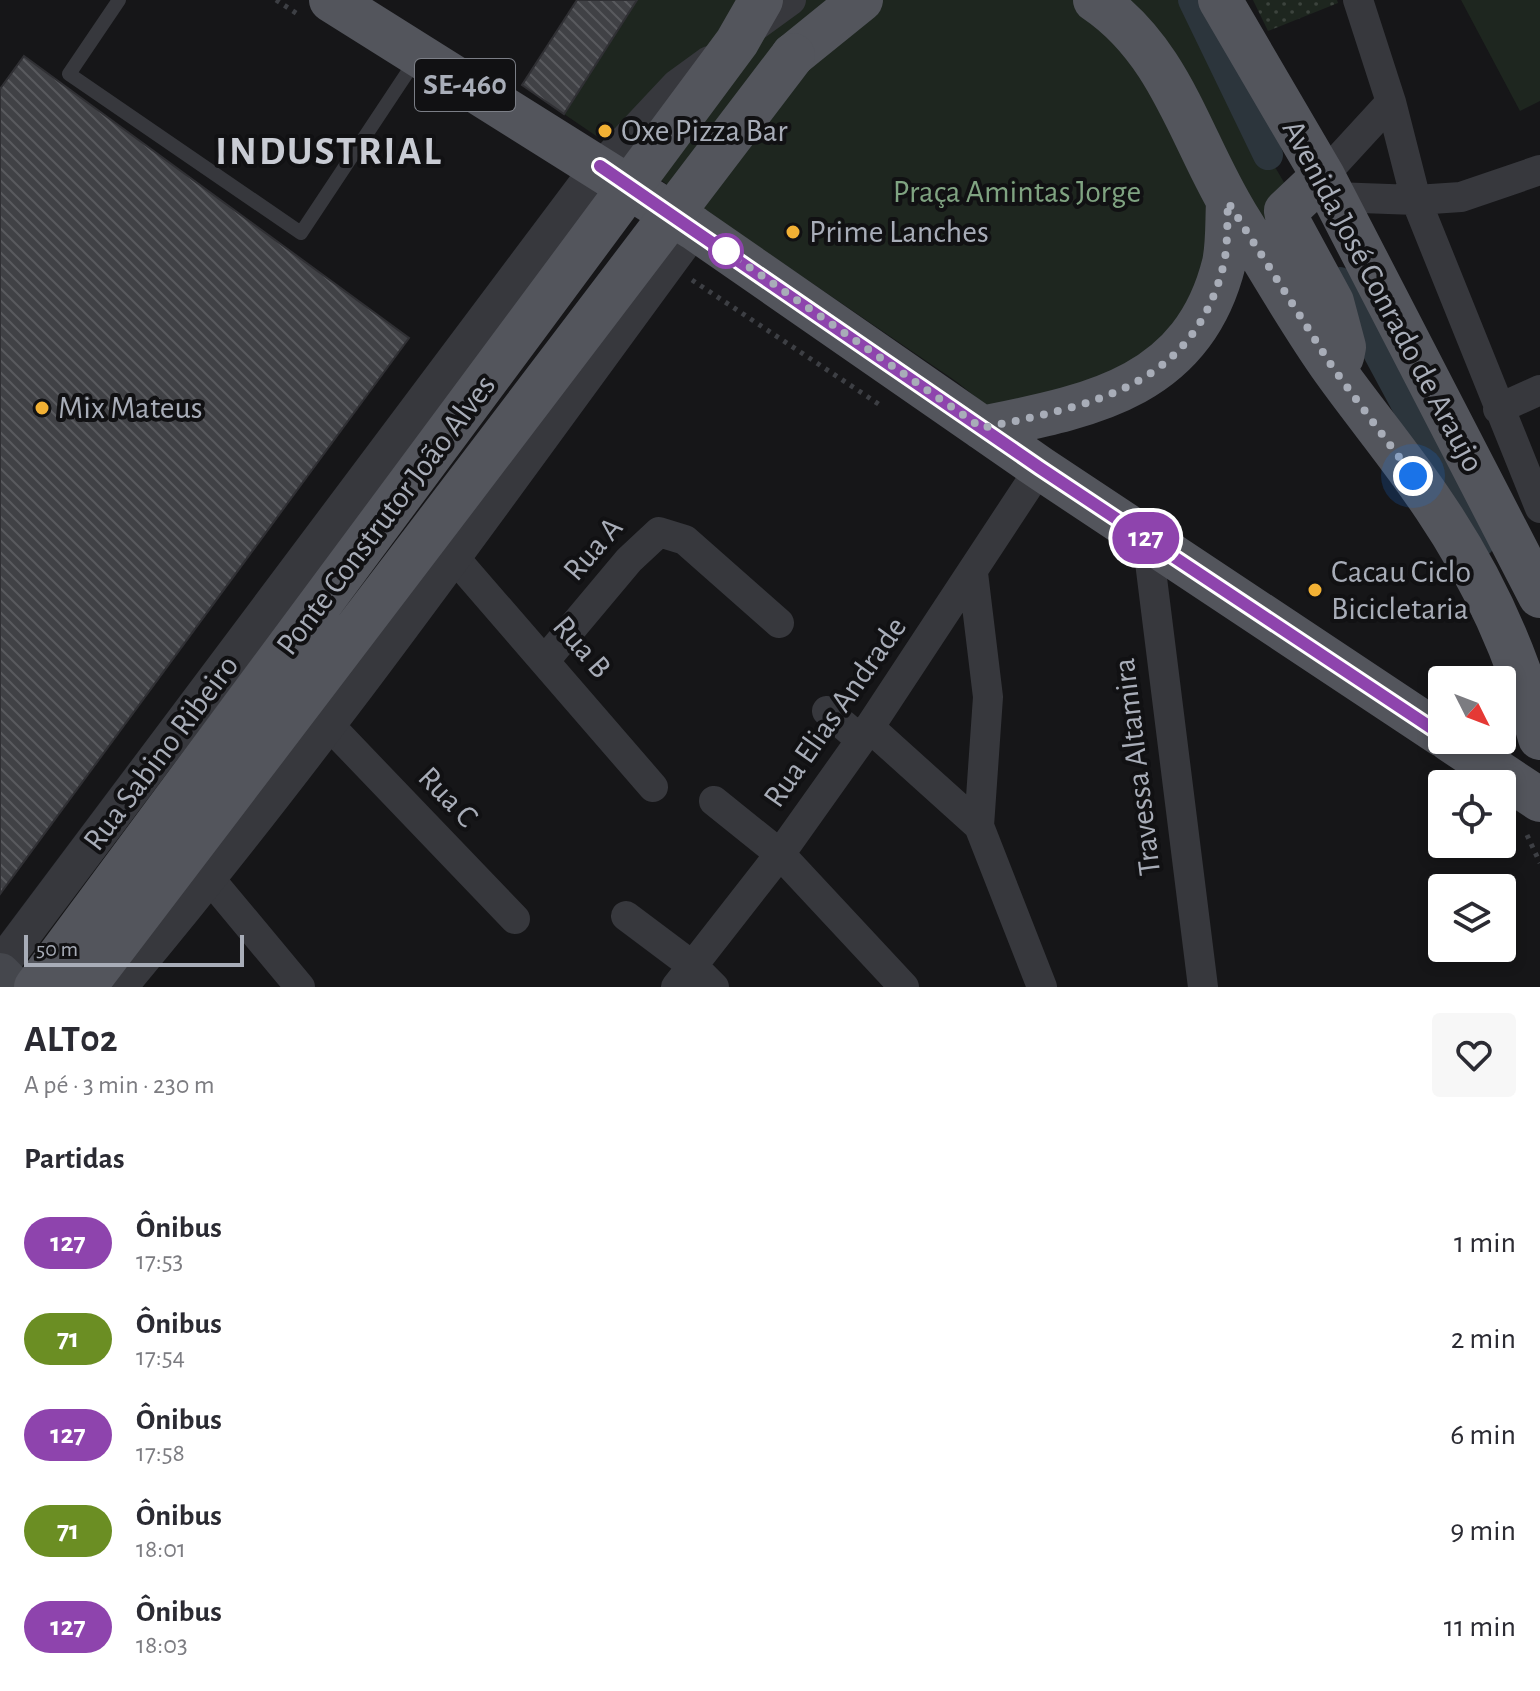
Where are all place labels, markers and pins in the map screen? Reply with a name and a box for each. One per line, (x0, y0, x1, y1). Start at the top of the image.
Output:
place label: Oxe Pizza Bar (621, 115, 788, 147)
marker: Oxe Pizza Bar (596, 122, 614, 140)
place label: Prime Lanches (809, 216, 989, 248)
marker: Prime Lanches (784, 223, 802, 241)
unlabelled marker (709, 234, 743, 268)
place label: Mix Mateus (58, 392, 203, 424)
marker: Mix Mateus (33, 399, 51, 417)
place label: Cacau Ciclo Bicicletaria (1331, 556, 1471, 625)
marker: Cacau Ciclo Bicicletaria (1306, 581, 1324, 599)

